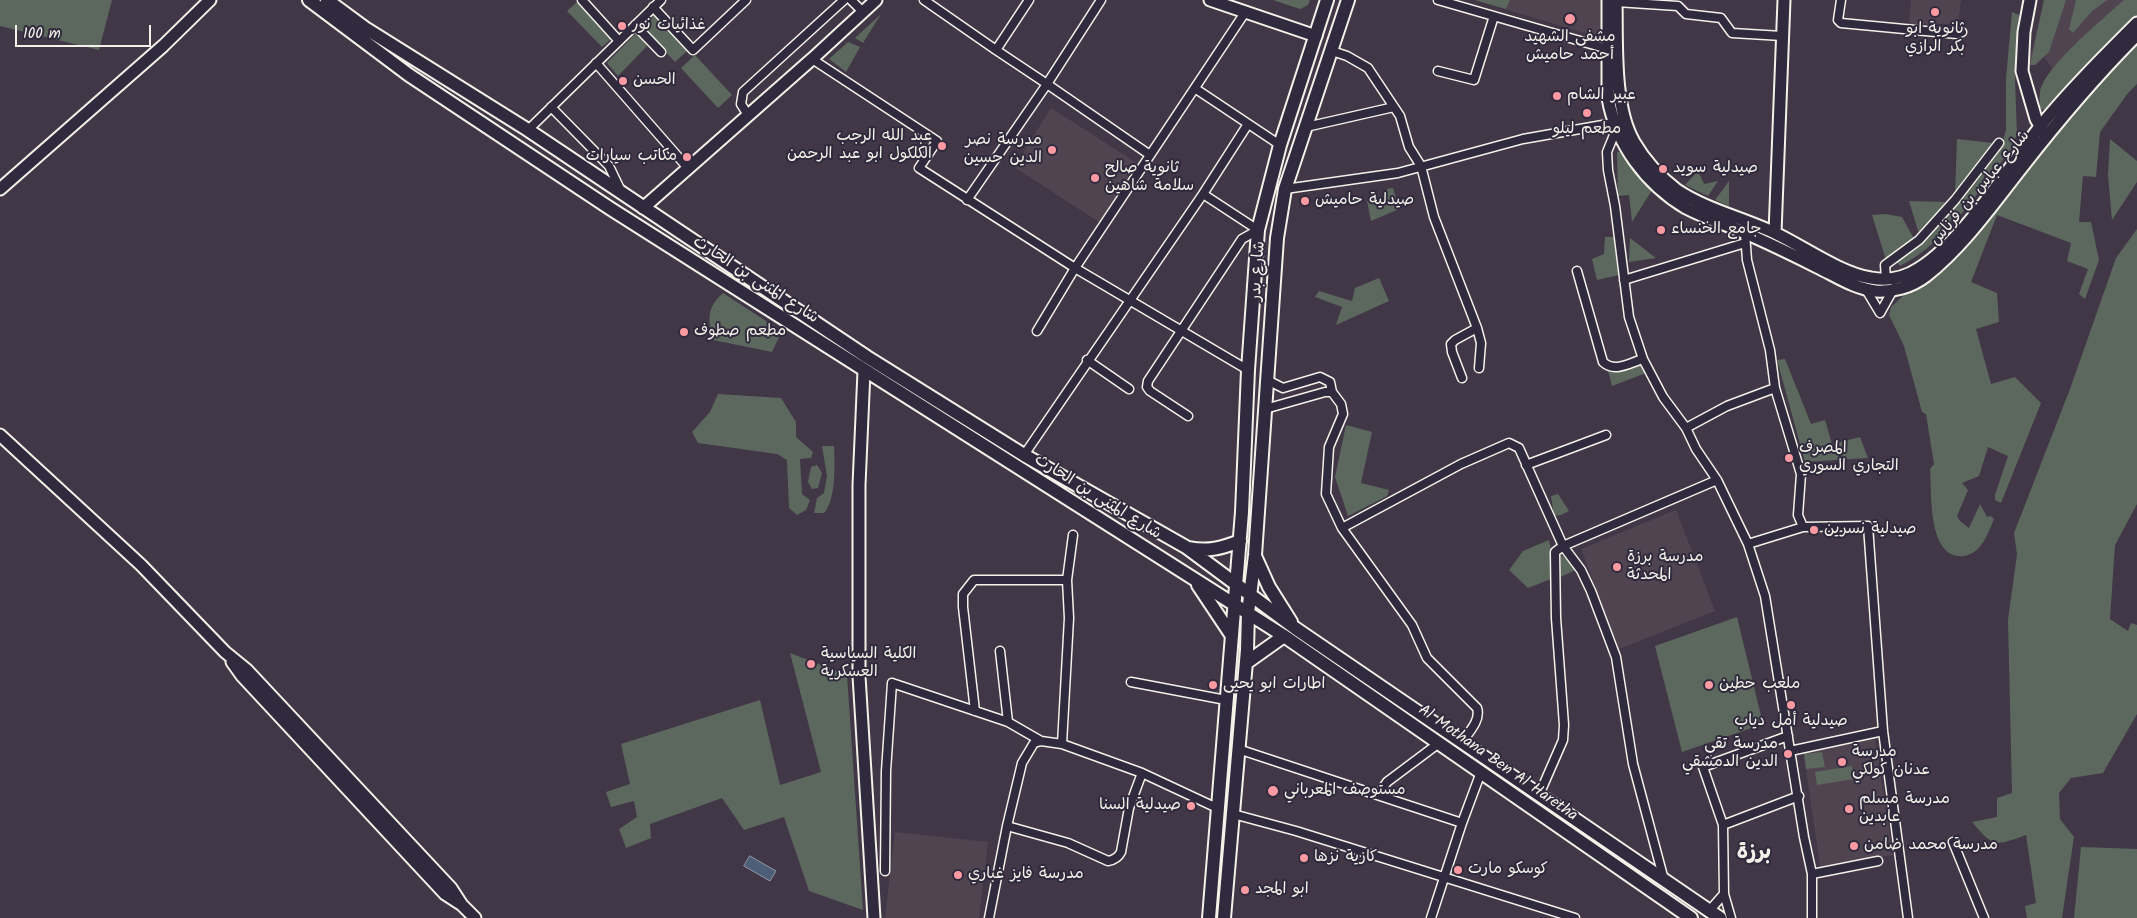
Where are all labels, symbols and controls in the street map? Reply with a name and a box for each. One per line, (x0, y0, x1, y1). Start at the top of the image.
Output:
marker: ثانوية ابو بكر الرازي (1929, 6, 1941, 18)
marker: مشفى الشهيد أحمد حاميش (1563, 12, 1577, 26)
scale bar (18, 15, 154, 47)
place label: غذائيات نور (632, 16, 706, 36)
marker: غذائيات نور (616, 20, 628, 32)
place label: ثانوية ابو بكر الرازي (1905, 20, 1965, 58)
text: 100 m (23, 22, 61, 46)
place label: مشفى الشهيد أحمد حاميش (1524, 28, 1616, 66)
place label: الحسن (633, 71, 676, 91)
marker: الحسن (617, 75, 629, 87)
place label: عبير الشام (1567, 86, 1636, 106)
marker: عبير الشام (1551, 90, 1563, 102)
marker: مطعم ليلو (1581, 107, 1593, 119)
place label: مطعم ليلو (1553, 120, 1621, 140)
place label: عبد الله الرجب الكلكول ابو عبد الرحمن (787, 127, 932, 165)
street label: شارع عباس بن فرناس (1927, 127, 2035, 251)
place label: مدرسة نصر الدين حسين (964, 131, 1042, 169)
marker: عبد الله الرجب الكلكول ابو عبد الرحمن (936, 140, 948, 152)
marker: مدرسة نصر الدين حسين (1046, 144, 1058, 156)
place label: مكاتب سيارات (586, 147, 677, 167)
marker: مكاتب سيارات (681, 151, 693, 163)
place label: ثانوية صالح سلامة شاهين (1105, 159, 1194, 197)
place label: صيدلية سويد (1673, 159, 1758, 179)
marker: صيدلية سويد (1657, 163, 1669, 175)
marker: ثانوية صالح سلامة شاهين (1089, 172, 1101, 184)
place label: صيدلية حاميش (1315, 191, 1414, 211)
marker: صيدلية حاميش (1299, 195, 1311, 207)
place label: جامع الخنساء (1671, 220, 1761, 240)
marker: جامع الخنساء (1655, 224, 1667, 236)
street label: شارع المثنى بن الحارث (689, 233, 821, 329)
street label: شارع بدر (1247, 240, 1271, 302)
place label: مطعم صطوف (694, 322, 786, 342)
marker: مطعم صطوف (678, 326, 690, 338)
place label: المصرف التجاري السوري (1799, 439, 1899, 477)
street label: شارع المثنى بن الحارث (1030, 451, 1164, 545)
marker: المصرف التجاري السوري (1783, 452, 1795, 464)
place label: صيدلية نسرين (1824, 520, 1916, 540)
marker: صيدلية نسرين (1808, 524, 1820, 536)
place label: مدرسة برزة المحدثة (1627, 548, 1703, 586)
marker: مدرسة برزة المحدثة (1611, 561, 1623, 573)
place label: الكلية السياسية العسكرية (821, 645, 916, 683)
marker: الكلية السياسية العسكرية (805, 658, 817, 670)
place label: اطارات ابو يحيى (1223, 675, 1325, 695)
place label: ملعب حطين (1719, 675, 1800, 695)
marker: اطارات ابو يحيى (1207, 679, 1219, 691)
marker: ملعب حطين (1703, 679, 1715, 691)
marker: صيدلية أمل دياب (1785, 699, 1797, 711)
street label: Al Mothana Ben Al Haretha (1414, 702, 1580, 826)
place label: صيدلية أمل دياب (1734, 712, 1848, 732)
place label: مدرسة تقي الدين الدمشقي (1682, 735, 1778, 773)
place label: مدرسة عدنان كولكي (1852, 743, 1931, 781)
marker: مدرسة تقي الدين الدمشقي (1782, 748, 1794, 760)
marker: مدرسة عدنان كولكي (1836, 756, 1848, 768)
place label: مستوصف المعرباني (1284, 781, 1405, 801)
marker: مستوصف المعرباني (1266, 784, 1280, 798)
place label: مدرسة مسلم عابدين (1859, 790, 1950, 828)
place label: صيدلية السنا (1099, 796, 1181, 816)
marker: صيدلية السنا (1185, 800, 1197, 812)
marker: مدرسة مسلم عابدين (1843, 803, 1855, 815)
place label: مدرسة محمد ضامن (1864, 836, 1998, 856)
marker: مدرسة محمد ضامن (1848, 840, 1860, 852)
district label: برزة (1737, 841, 1771, 867)
place label: كازية نزها (1314, 848, 1377, 868)
marker: كازية نزها (1298, 852, 1310, 864)
place label: كوسكو مارت (1468, 860, 1548, 880)
marker: كوسكو مارت (1452, 864, 1464, 876)
place label: مدرسة فايز غباري (968, 865, 1084, 885)
marker: مدرسة فايز غباري (952, 869, 964, 881)
place label: ابو المجد (1255, 880, 1309, 900)
marker: ابو المجد (1239, 884, 1251, 896)

